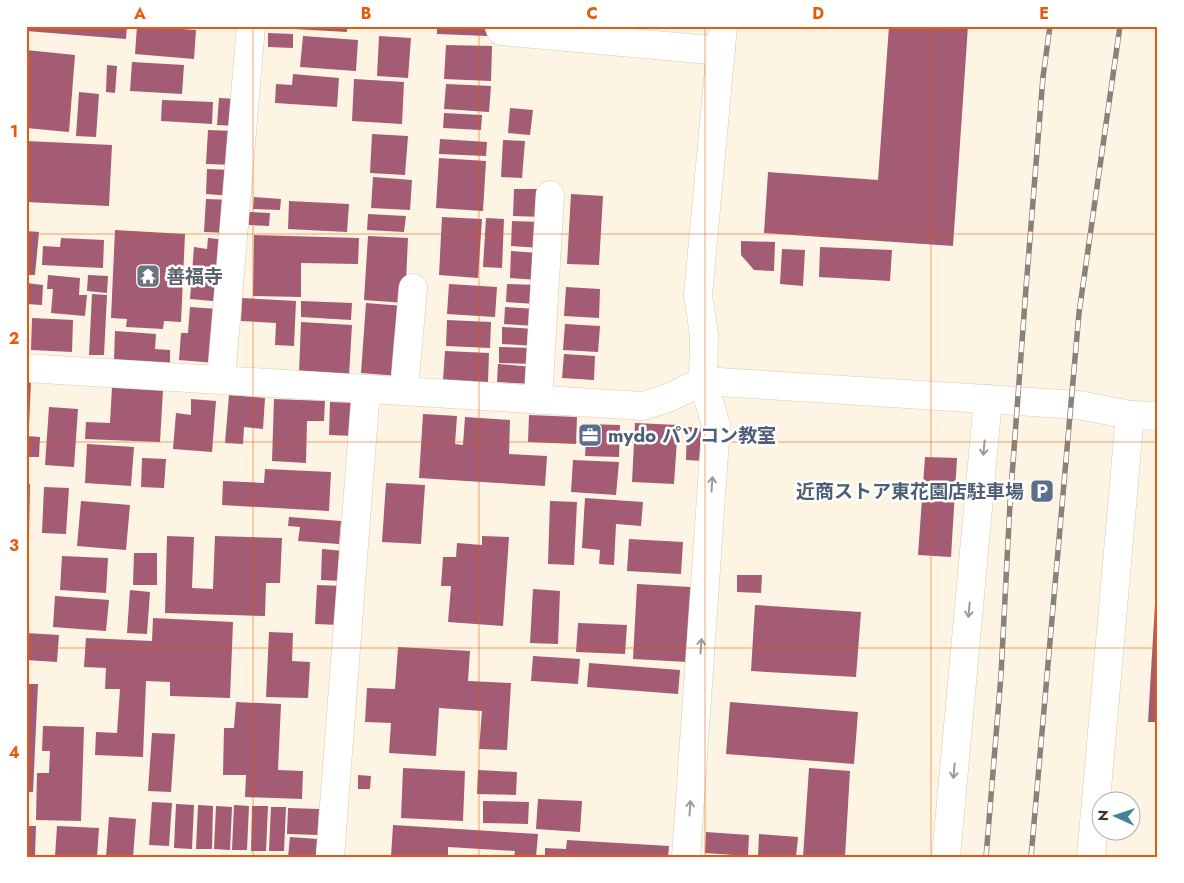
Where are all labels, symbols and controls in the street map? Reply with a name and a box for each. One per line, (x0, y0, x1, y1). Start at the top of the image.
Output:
text: A (133, 2, 146, 25)
text: B (361, 2, 371, 25)
text: C (586, 2, 598, 25)
text: D (812, 2, 824, 25)
text: E (1039, 2, 1049, 25)
text: 1 (10, 120, 18, 143)
temple icon: 善福寺 (135, 263, 161, 289)
place label: 善福寺 (166, 263, 223, 290)
text: 2 (9, 327, 19, 350)
office icon: mydo パソコン教室 (577, 422, 603, 448)
place label: mydo パソコン教室 (608, 422, 776, 449)
one-way arrow (979, 440, 988, 456)
one-way arrow (707, 476, 716, 492)
place label: 近商ストア東花園店駐車場 (796, 478, 1024, 505)
parking icon: 近商ストア東花園店駐車場 (1029, 478, 1055, 504)
text: 3 (9, 534, 19, 557)
one-way arrow (964, 601, 974, 617)
one-way arrow (696, 638, 705, 654)
text: 4 (8, 741, 20, 764)
one-way arrow (949, 763, 959, 779)
north arrow (1092, 790, 1142, 840)
one-way arrow (685, 800, 694, 816)
text: N (1093, 809, 1113, 821)

